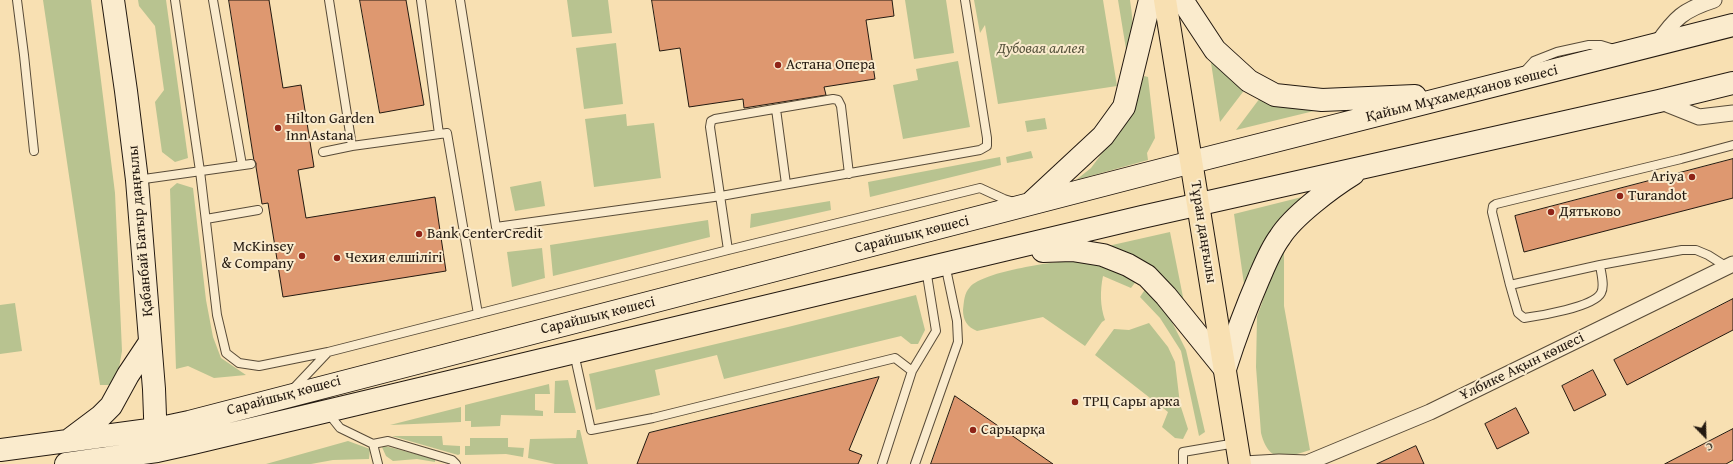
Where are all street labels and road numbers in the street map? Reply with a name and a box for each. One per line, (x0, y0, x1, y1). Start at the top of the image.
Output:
street label: Қайым Мұхамедханов көшесі (1364, 61, 1560, 127)
street label: Қабанбай Батыр даңғылы (125, 145, 157, 317)
street label: Тұран даңғылы (1186, 180, 1220, 284)
street label: Сарайшық көшесі (853, 212, 971, 258)
street label: Сарайшық көшесі (539, 293, 657, 339)
street label: Ұлбике Ақын көшесі (1457, 329, 1587, 405)
street label: Сарайшық көшесі (225, 372, 343, 420)

